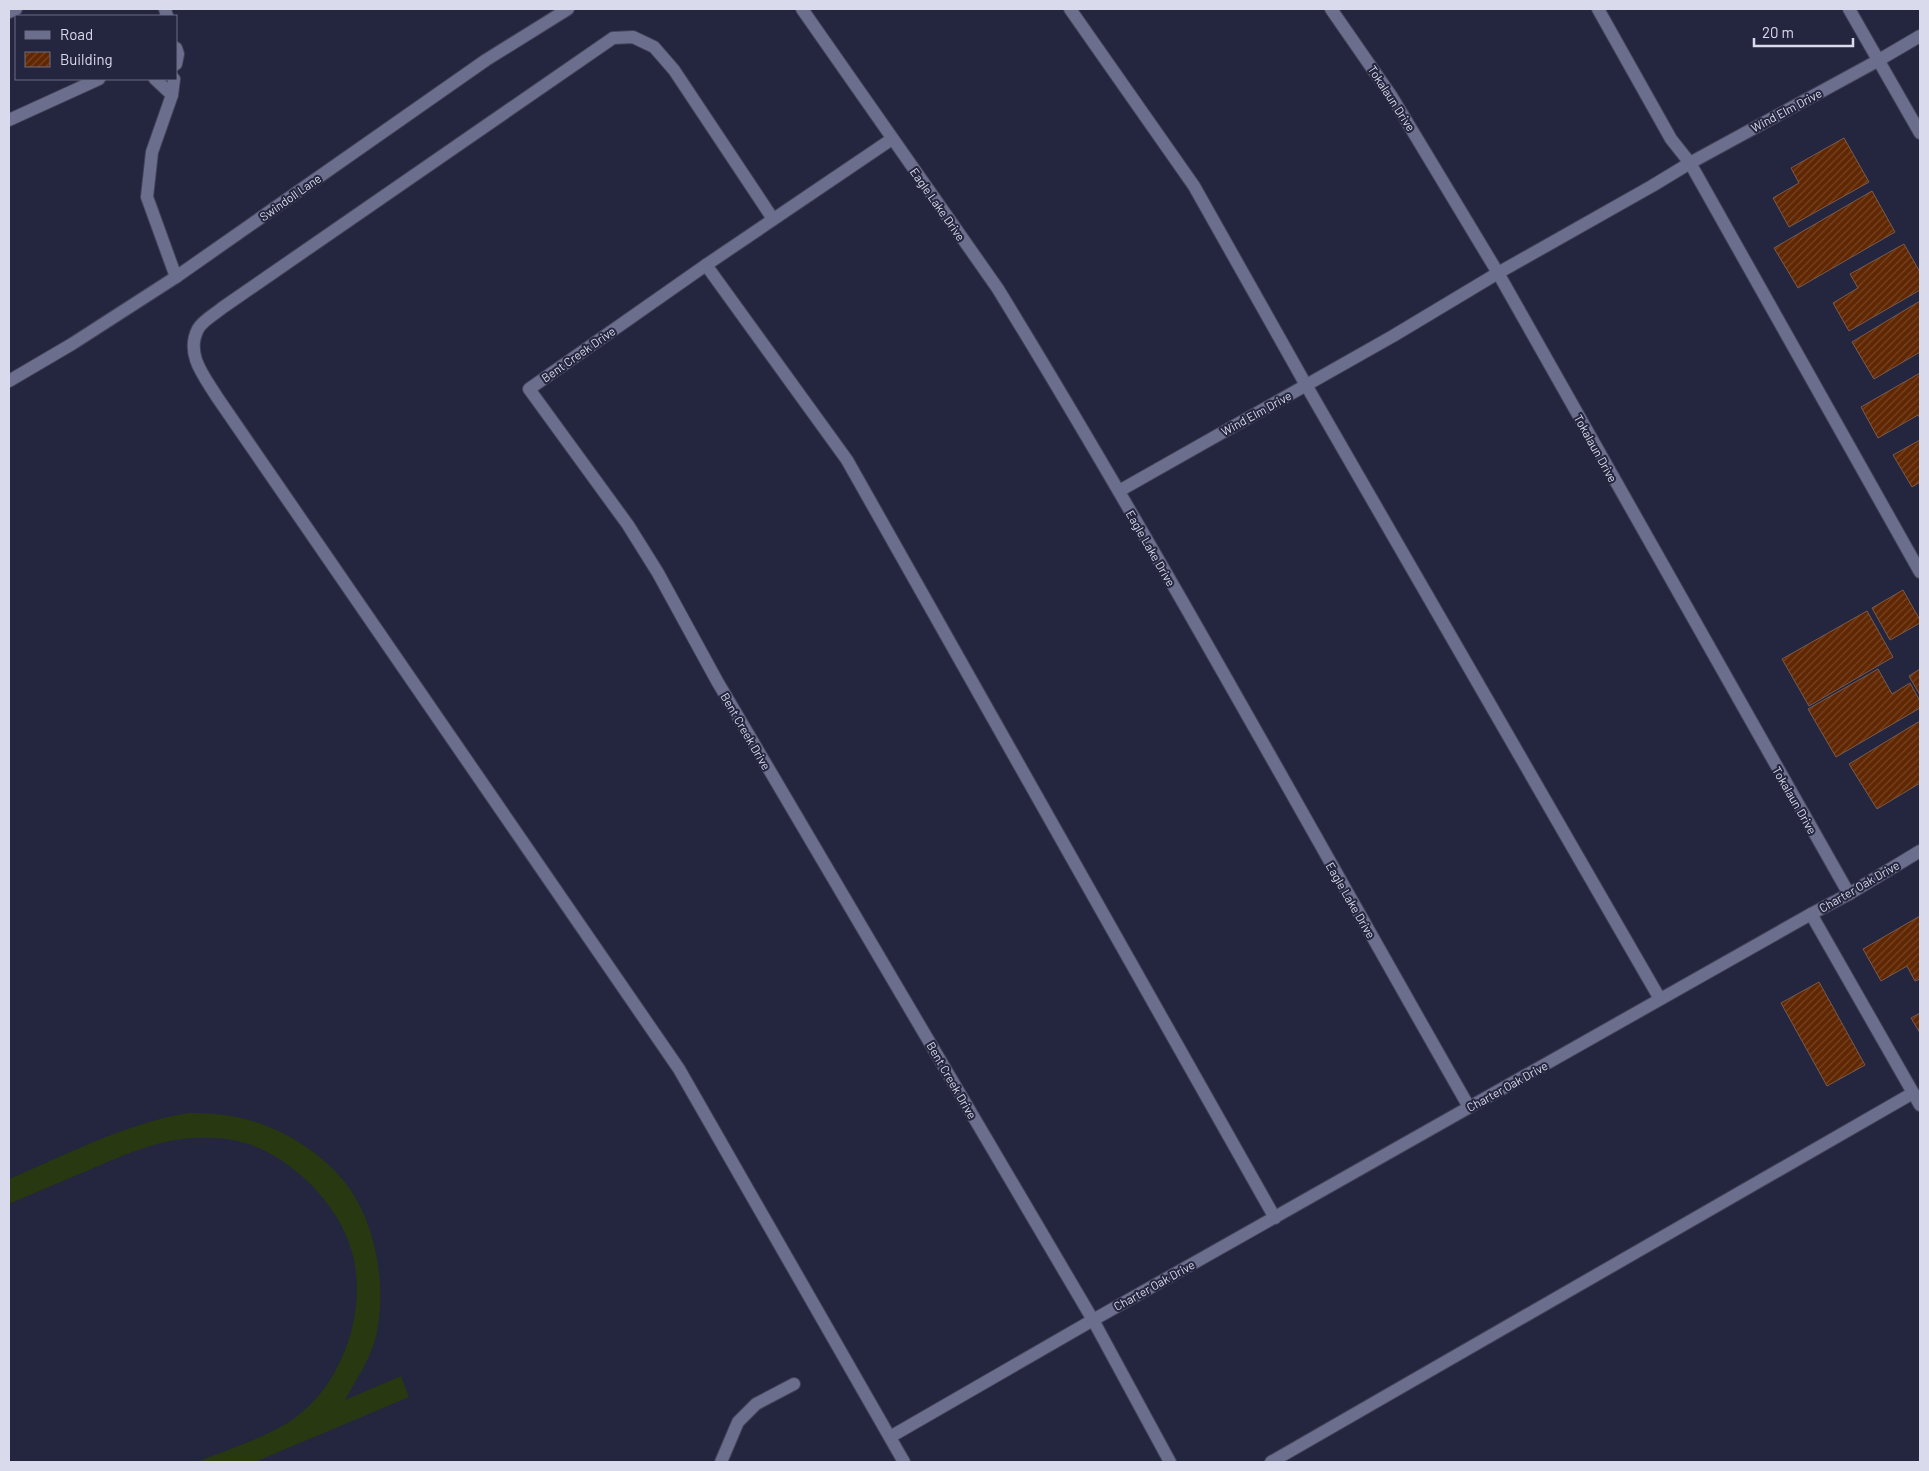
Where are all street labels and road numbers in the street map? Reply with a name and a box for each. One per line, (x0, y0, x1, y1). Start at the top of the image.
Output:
street label: Tokalaun Drive (1366, 63, 1418, 133)
street label: Wind Elm Drive (1748, 86, 1824, 134)
street label: Eagle Lake Drive (908, 165, 968, 243)
street label: Swindoll Lane (257, 171, 323, 223)
street label: Bent Creek Drive (538, 323, 618, 385)
street label: Wind Elm Drive (1218, 388, 1294, 438)
street label: Tokalaun Drive (1572, 412, 1620, 484)
street label: Eagle Lake Drive (1124, 507, 1178, 589)
street label: Bent Creek Drive (718, 690, 774, 772)
street label: Tokalaun Drive (1770, 764, 1820, 836)
street label: Charter Oak Drive (1816, 857, 1902, 915)
street label: Eagle Lake Drive (1324, 859, 1378, 941)
street label: Bent Creek Drive (924, 1039, 980, 1121)
street label: Charter Oak Drive (1464, 1058, 1550, 1114)
street label: Charter Oak Drive (1111, 1257, 1197, 1313)

